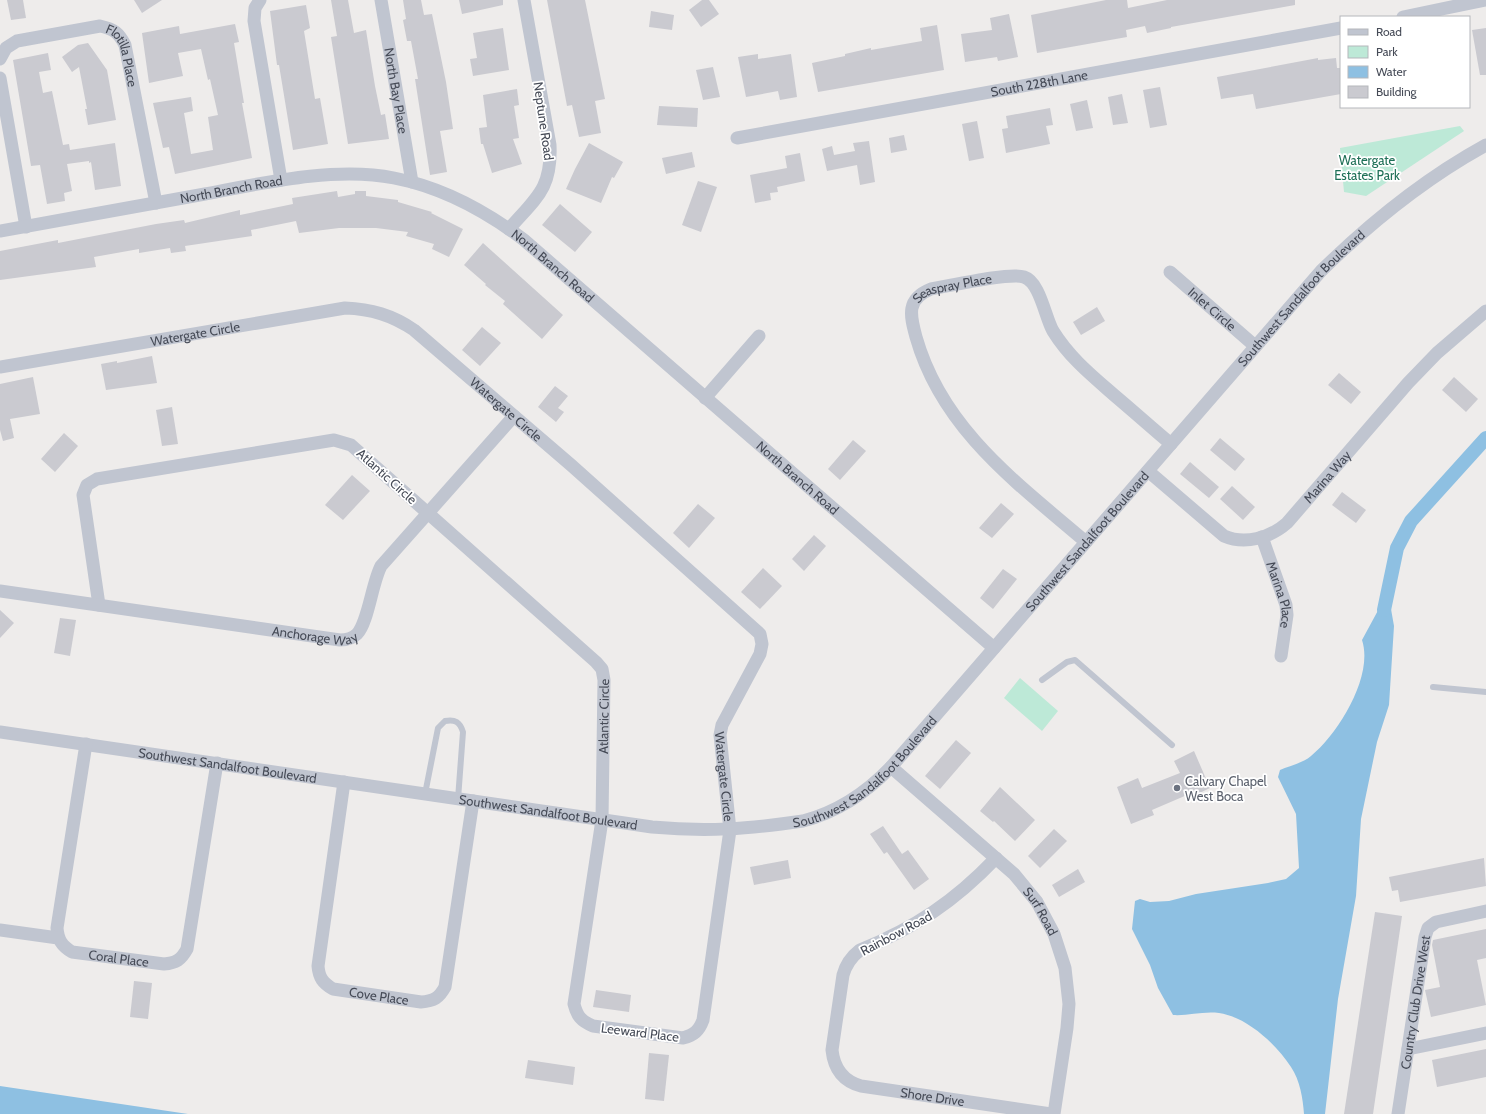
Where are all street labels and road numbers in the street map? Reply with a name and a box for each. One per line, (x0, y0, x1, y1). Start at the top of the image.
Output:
street label: Flotilla Place (104, 20, 141, 89)
street label: North Bay Place (381, 46, 412, 135)
street label: South 228th Lane (989, 66, 1089, 100)
street label: Neptune Road (531, 81, 557, 161)
street label: North Branch Road (179, 172, 284, 206)
street label: North Branch Road (509, 226, 598, 305)
street label: Southwest Sandalfoot Boulevard (1234, 226, 1368, 370)
street label: Seaspray Place (909, 270, 993, 306)
street label: Inlet Circle (1185, 284, 1240, 334)
street label: Watergate Circle (149, 318, 241, 349)
street label: Watergate Circle (467, 374, 546, 445)
street label: North Branch Road (753, 438, 842, 518)
street label: Atlantic Circle (354, 445, 421, 507)
street label: Marina Way (1300, 447, 1354, 506)
street label: Southwest Sandalfoot Boulevard (1022, 468, 1152, 614)
street label: Marina Place (1263, 559, 1295, 630)
street label: Anchorage Way (271, 622, 361, 649)
street label: Atlantic Circle (595, 678, 612, 754)
street label: Southwest Sandalfoot Boulevard (791, 713, 940, 830)
street label: Watergate Circle (712, 731, 737, 823)
street label: Southwest Sandalfoot Boulevard (137, 744, 318, 786)
street label: Southwest Sandalfoot Boulevard (458, 791, 639, 833)
street label: Surf Road (1020, 884, 1061, 938)
street label: Rainbow Road (857, 907, 935, 959)
street label: Country Club Drive West (1397, 934, 1433, 1070)
street label: Coral Place (88, 946, 150, 970)
street label: Cove Place (348, 983, 410, 1008)
street label: Leeward Place (600, 1019, 680, 1045)
street label: Shore Drive (899, 1084, 966, 1109)

